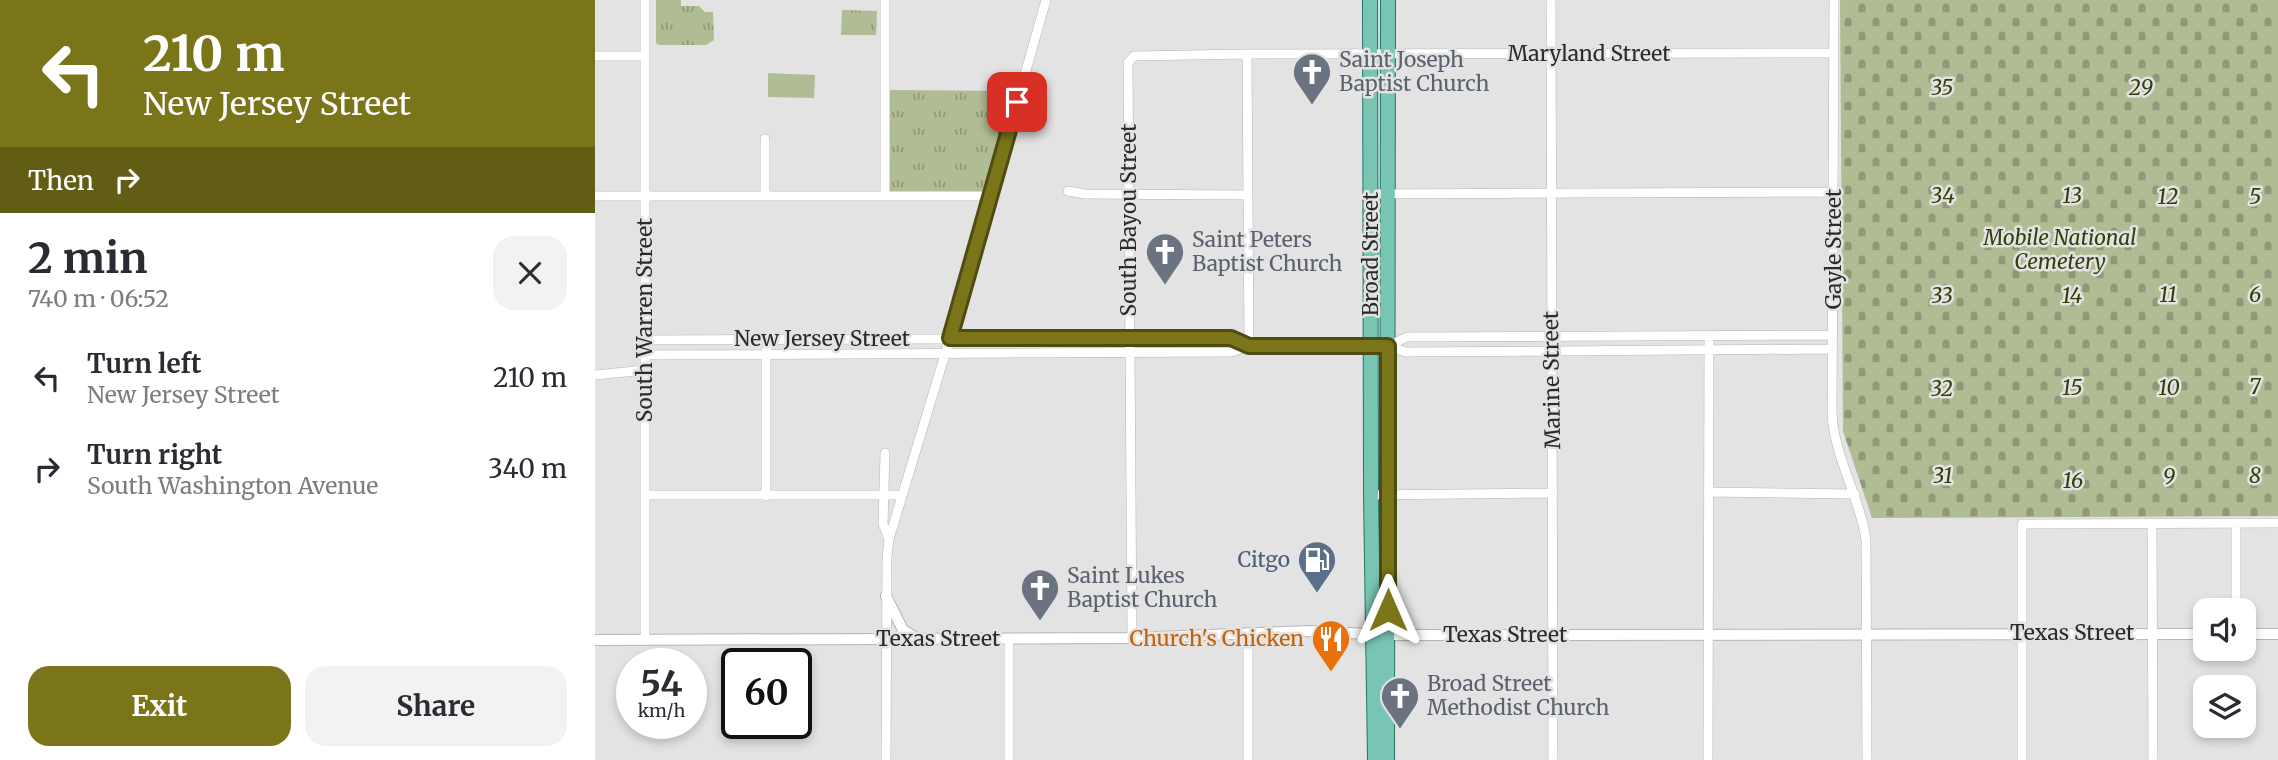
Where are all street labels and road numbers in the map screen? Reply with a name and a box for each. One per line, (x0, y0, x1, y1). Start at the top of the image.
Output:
street label: Maryland Street (1508, 40, 1671, 67)
street label: South Bayou Street (1115, 124, 1142, 316)
street label: Gayle Street (1820, 189, 1847, 309)
street label: Broad Street (1357, 192, 1384, 316)
street label: South Warren Street (631, 218, 658, 422)
street label: Marine Street (1537, 311, 1566, 449)
street label: New Jersey Street (734, 325, 910, 352)
street label: Texas Street (2010, 619, 2134, 646)
street label: Texas Street (1443, 621, 1567, 648)
street label: Texas Street (876, 625, 1000, 652)

